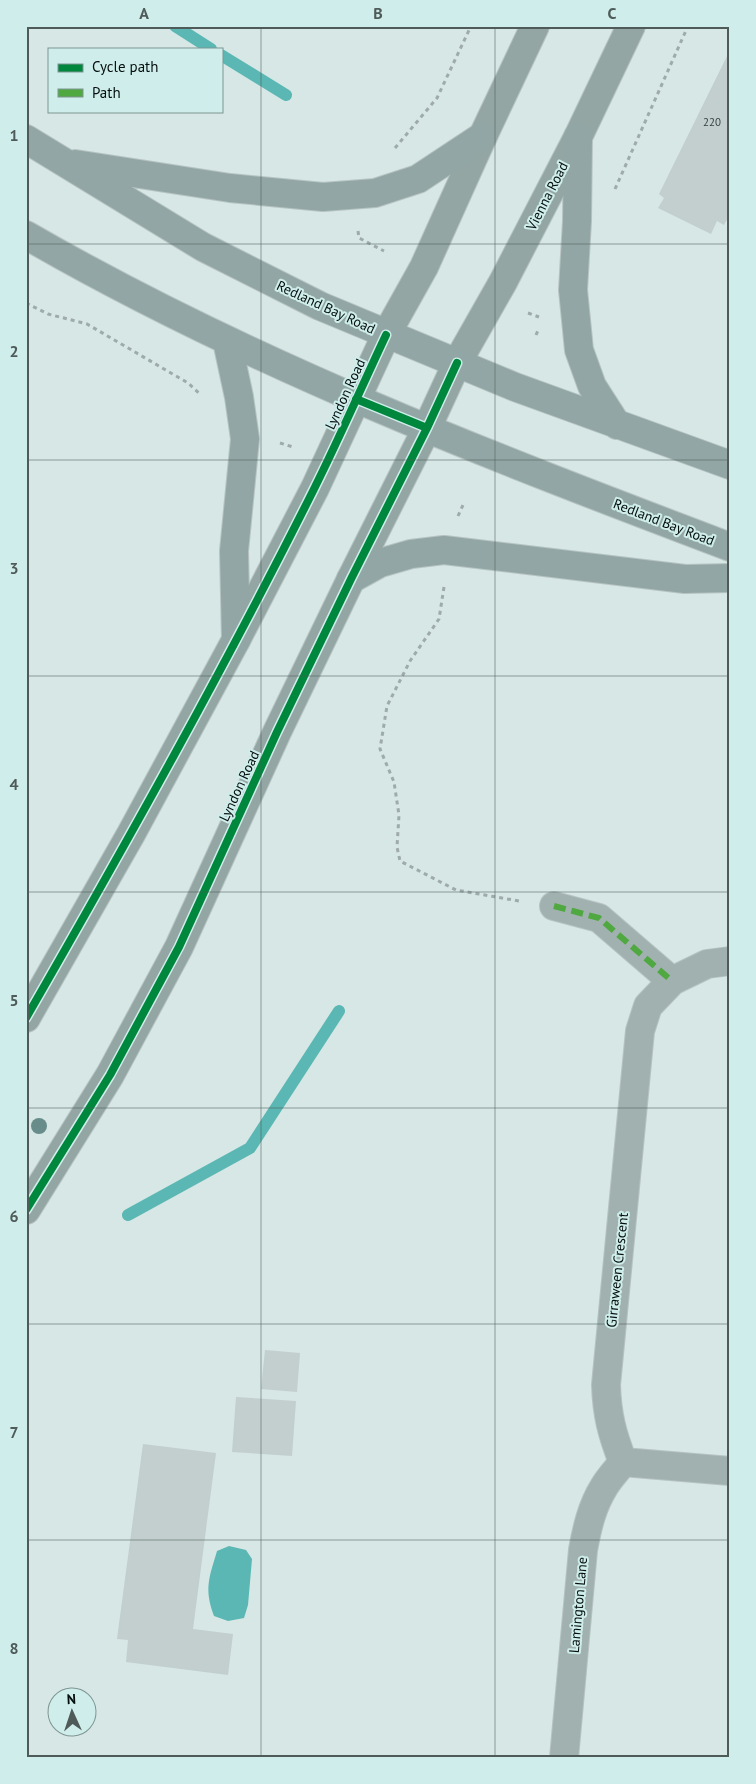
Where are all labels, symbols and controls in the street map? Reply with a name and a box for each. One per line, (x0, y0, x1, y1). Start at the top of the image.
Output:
text: A (139, 3, 149, 23)
text: B (373, 3, 383, 23)
text: C (608, 3, 617, 23)
legend (48, 48, 222, 112)
text: Cycle path (92, 57, 158, 76)
text: Path (92, 83, 121, 102)
house number: 220 (703, 115, 721, 129)
text: 1 (9, 125, 19, 145)
street label: Vienna Road (522, 159, 572, 234)
street label: Redland Bay Road (274, 276, 378, 338)
text: 2 (9, 341, 19, 361)
street label: Lyndon Road (321, 356, 369, 432)
street label: Redland Bay Road (611, 494, 717, 550)
text: 3 (9, 558, 19, 578)
street label: Lyndon Road (215, 748, 263, 824)
text: 4 (9, 774, 19, 794)
text: 5 (9, 990, 19, 1010)
text: 6 (9, 1206, 19, 1226)
street label: Girraween Crescent (602, 1211, 632, 1328)
text: 7 (9, 1422, 19, 1442)
street label: Lamington Lane (565, 1556, 591, 1654)
text: 8 (9, 1638, 19, 1658)
north arrow (48, 1686, 98, 1736)
text: N (66, 1690, 76, 1708)

